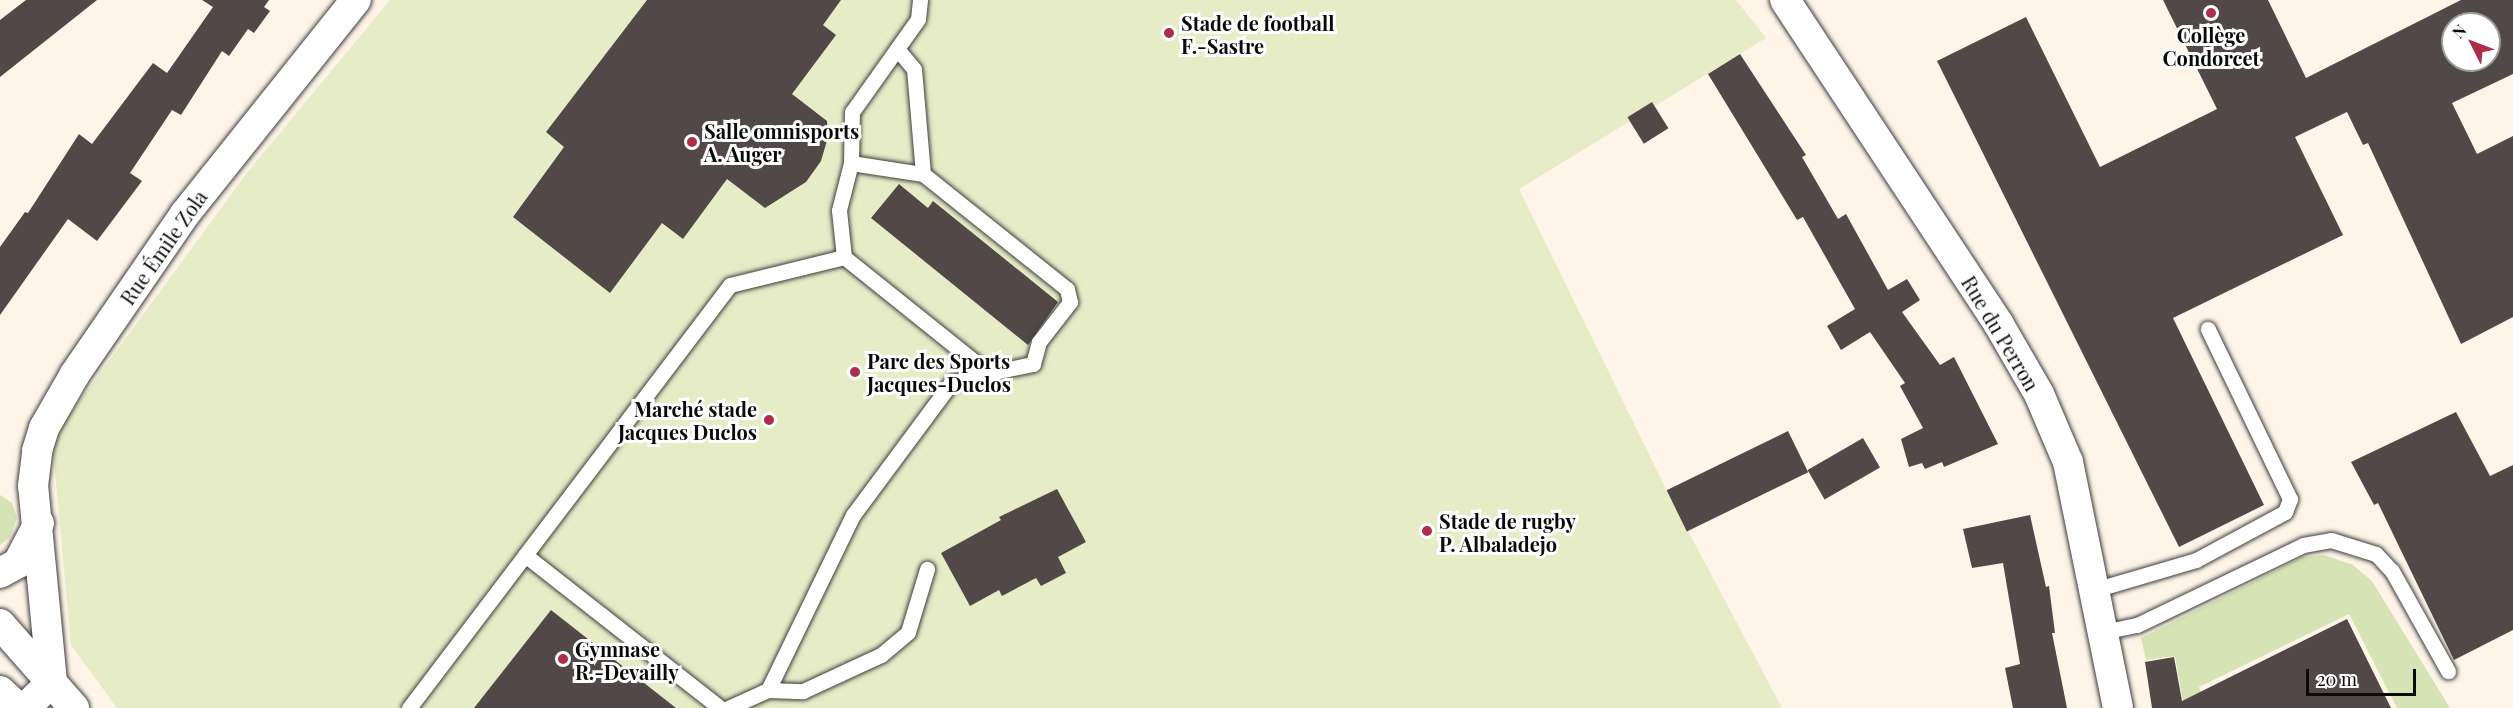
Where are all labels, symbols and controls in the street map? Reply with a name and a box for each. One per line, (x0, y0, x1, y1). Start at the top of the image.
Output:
marker: Collège Condorcet (2204, 6, 2218, 20)
place label: Stade de football F.-Sastre (1181, 10, 1334, 57)
north arrow (2441, 12, 2501, 72)
text: N (2447, 20, 2470, 42)
place label: Collège Condorcet (2162, 22, 2260, 69)
marker: Stade de football F.-Sastre (1162, 26, 1176, 40)
place label: Salle omnisports A. Auger (704, 118, 859, 165)
marker: Salle omnisports A. Auger (685, 135, 699, 149)
street label: Rue Émile Zola (115, 185, 211, 309)
street label: Rue du Perron (1957, 271, 2045, 395)
place label: Parc des Sports Jacques-Duclos (867, 348, 1011, 395)
marker: Parc des Sports Jacques-Duclos (848, 365, 862, 379)
place label: Marché stade Jacques Duclos (618, 396, 757, 443)
marker: Marché stade Jacques Duclos (762, 413, 776, 427)
place label: Stade de rugby P. Albaladejo (1439, 508, 1576, 555)
marker: Stade de rugby P. Albaladejo (1420, 524, 1434, 538)
place label: Gymnase R.-Devailly (575, 636, 679, 683)
marker: Gymnase R.-Devailly (556, 652, 570, 666)
scale bar (2309, 657, 2418, 695)
text: 20 m (2317, 667, 2357, 691)

